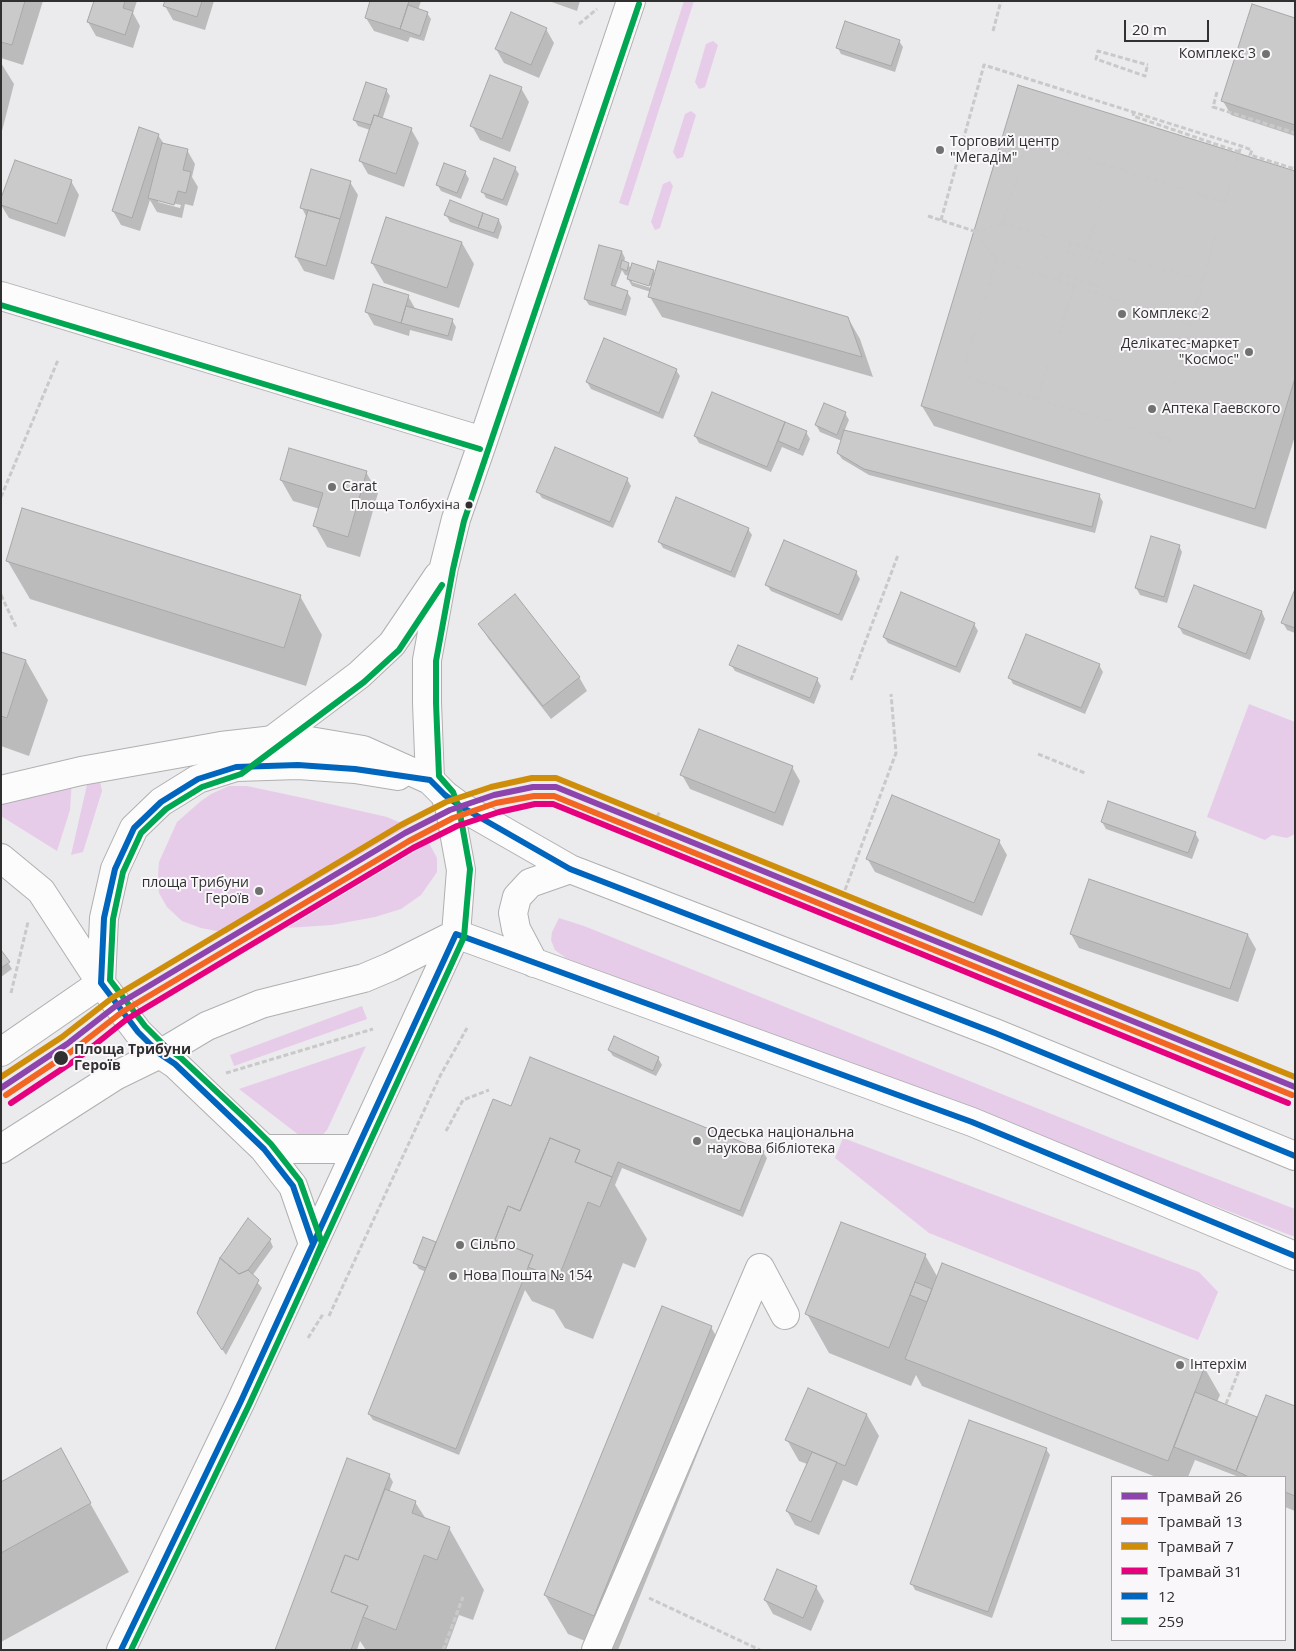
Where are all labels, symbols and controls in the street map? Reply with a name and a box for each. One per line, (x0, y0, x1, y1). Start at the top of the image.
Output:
scale bar (1126, 10, 1211, 42)
text: 20 m (1132, 19, 1167, 39)
place label: Комплекс 3 (1179, 46, 1256, 62)
marker: Комплекс 3 (1260, 48, 1272, 60)
place label: Торговий центр "Мегадім" (950, 134, 1059, 166)
marker: Торговий центр "Мегадім" (934, 144, 946, 156)
place label: Комплекс 2 (1132, 306, 1209, 322)
marker: Комплекс 2 (1116, 308, 1128, 320)
place label: Делікатес-маркет "Космос" (1121, 336, 1239, 368)
marker: Делікатес-маркет "Космос" (1243, 346, 1255, 358)
place label: Аптека Гаевского (1162, 401, 1280, 417)
marker: Аптека Гаевского (1146, 403, 1158, 415)
place label: Carat (342, 479, 377, 495)
marker: Carat (326, 481, 338, 493)
place label: Площа Толбухіна (351, 497, 460, 513)
marker: Площа Толбухіна (464, 500, 474, 510)
place label: площа Трибуни Героїв (142, 875, 249, 908)
marker: площа Трибуни Героїв (253, 885, 265, 897)
place label: Площа Трибуни Героїв (74, 1042, 191, 1074)
marker: Площа Трибуни Героїв (52, 1049, 70, 1067)
place label: Одеська національна наукова бібліотека (707, 1125, 854, 1158)
marker: Одеська національна наукова бібліотека (691, 1135, 703, 1147)
place label: Сільпо (470, 1237, 516, 1253)
marker: Сільпо (454, 1239, 466, 1251)
place label: Нова Пошта № 154 (463, 1268, 592, 1284)
marker: Нова Пошта № 154 (447, 1270, 459, 1282)
place label: Інтерхім (1190, 1357, 1247, 1373)
marker: Інтерхім (1174, 1359, 1186, 1371)
legend (1111, 1476, 1286, 1641)
text: Трамвай 26 (1158, 1486, 1242, 1506)
text: Трамвай 13 (1158, 1511, 1242, 1531)
text: Трамвай 7 (1158, 1536, 1234, 1556)
text: Трамвай 31 (1158, 1561, 1242, 1581)
text: 12 (1158, 1586, 1175, 1606)
text: 259 (1158, 1611, 1184, 1631)

